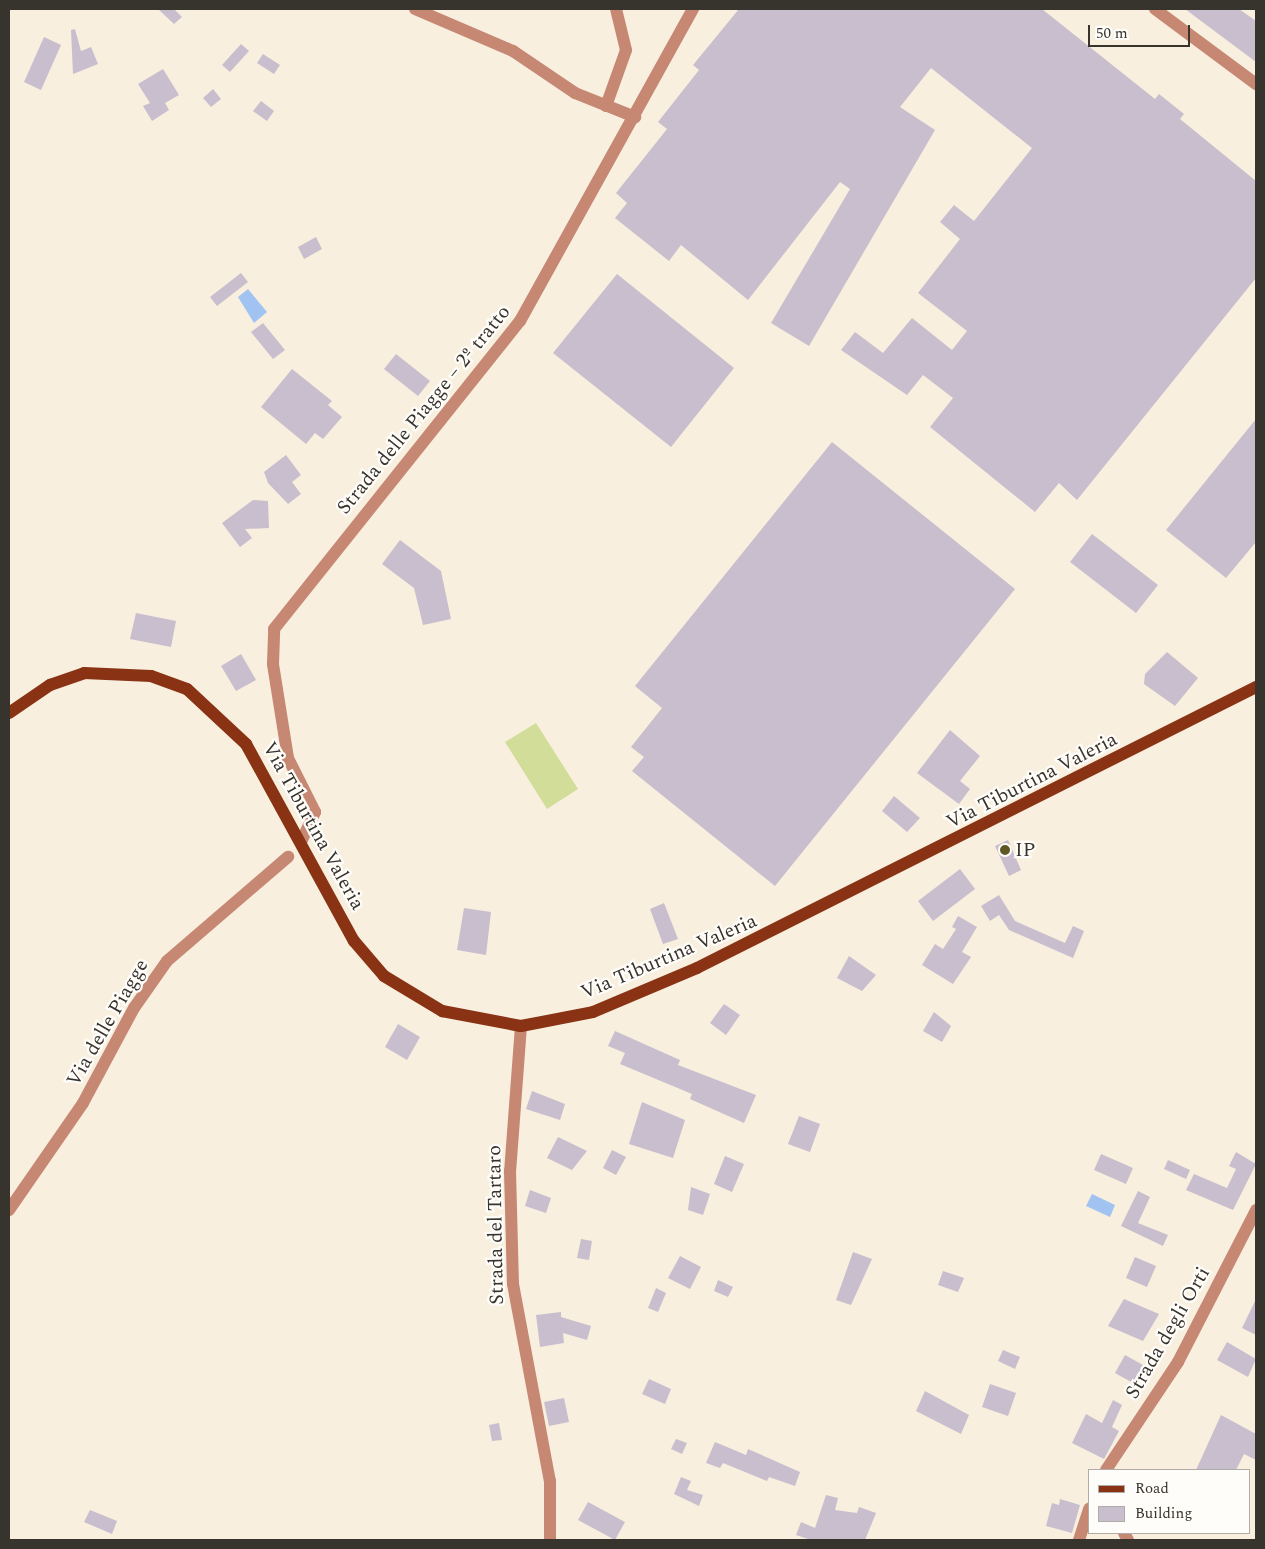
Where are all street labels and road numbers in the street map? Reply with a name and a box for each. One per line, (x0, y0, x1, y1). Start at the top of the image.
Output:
street label: Strada delle Piagge – 2º tratto (332, 301, 516, 519)
street label: Via Tiburtina Valeria (943, 727, 1121, 835)
street label: Via Tiburtina Valeria (257, 738, 369, 914)
street label: Via Tiburtina Valeria (577, 909, 761, 1005)
street label: Via delle Piagge (62, 955, 154, 1091)
street label: Strada del Tartaro (483, 1145, 509, 1305)
street label: Strada degli Orti (1121, 1263, 1215, 1403)

